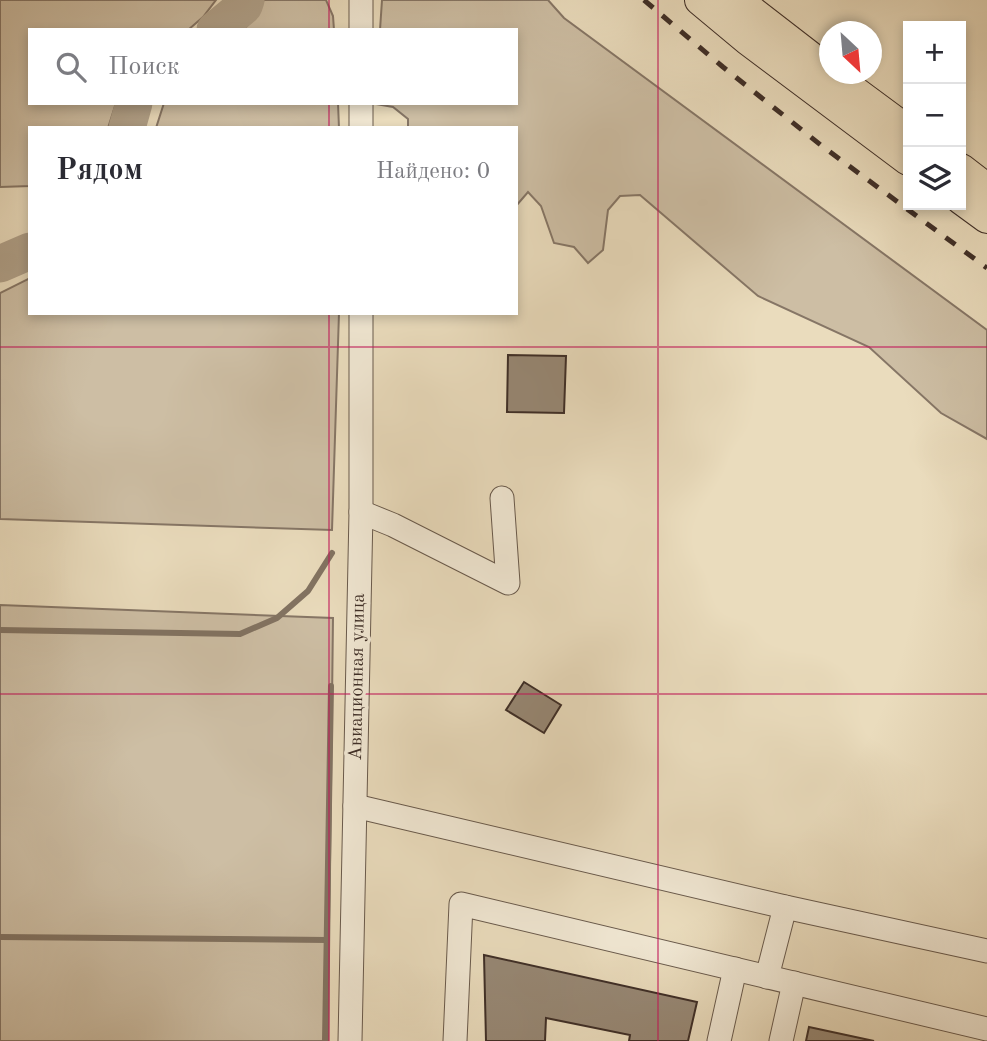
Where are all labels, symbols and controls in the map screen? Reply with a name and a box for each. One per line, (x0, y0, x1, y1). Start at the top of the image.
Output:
north arrow (819, 21, 882, 84)
map controls (903, 21, 966, 210)
button: + (903, 21, 966, 84)
search box (28, 28, 518, 105)
icon: search (52, 48, 90, 86)
text: Поиск (108, 54, 180, 80)
button: − (903, 84, 966, 147)
button: layers (903, 147, 966, 210)
text: Рядом (56, 156, 143, 186)
text: Найдено: 0 (376, 160, 490, 183)
street label: Авиационная улица (347, 593, 369, 761)

